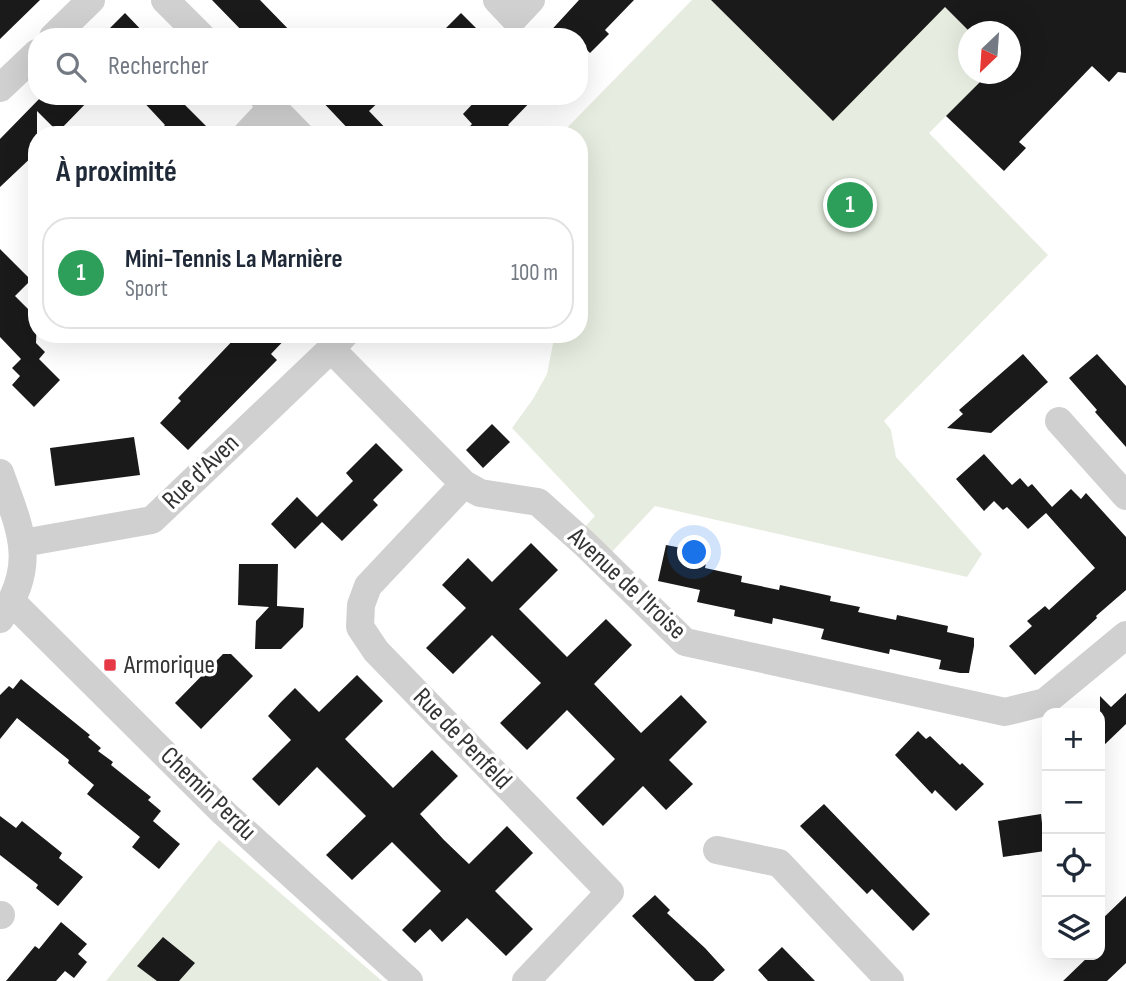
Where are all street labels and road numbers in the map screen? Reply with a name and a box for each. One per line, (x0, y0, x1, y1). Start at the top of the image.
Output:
street label: Rue d'Aven (156, 428, 246, 516)
street label: Avenue de l'Iroise (561, 521, 692, 646)
street label: Rue de Penfeld (406, 682, 518, 796)
street label: Chemin Perdu (154, 741, 262, 847)

